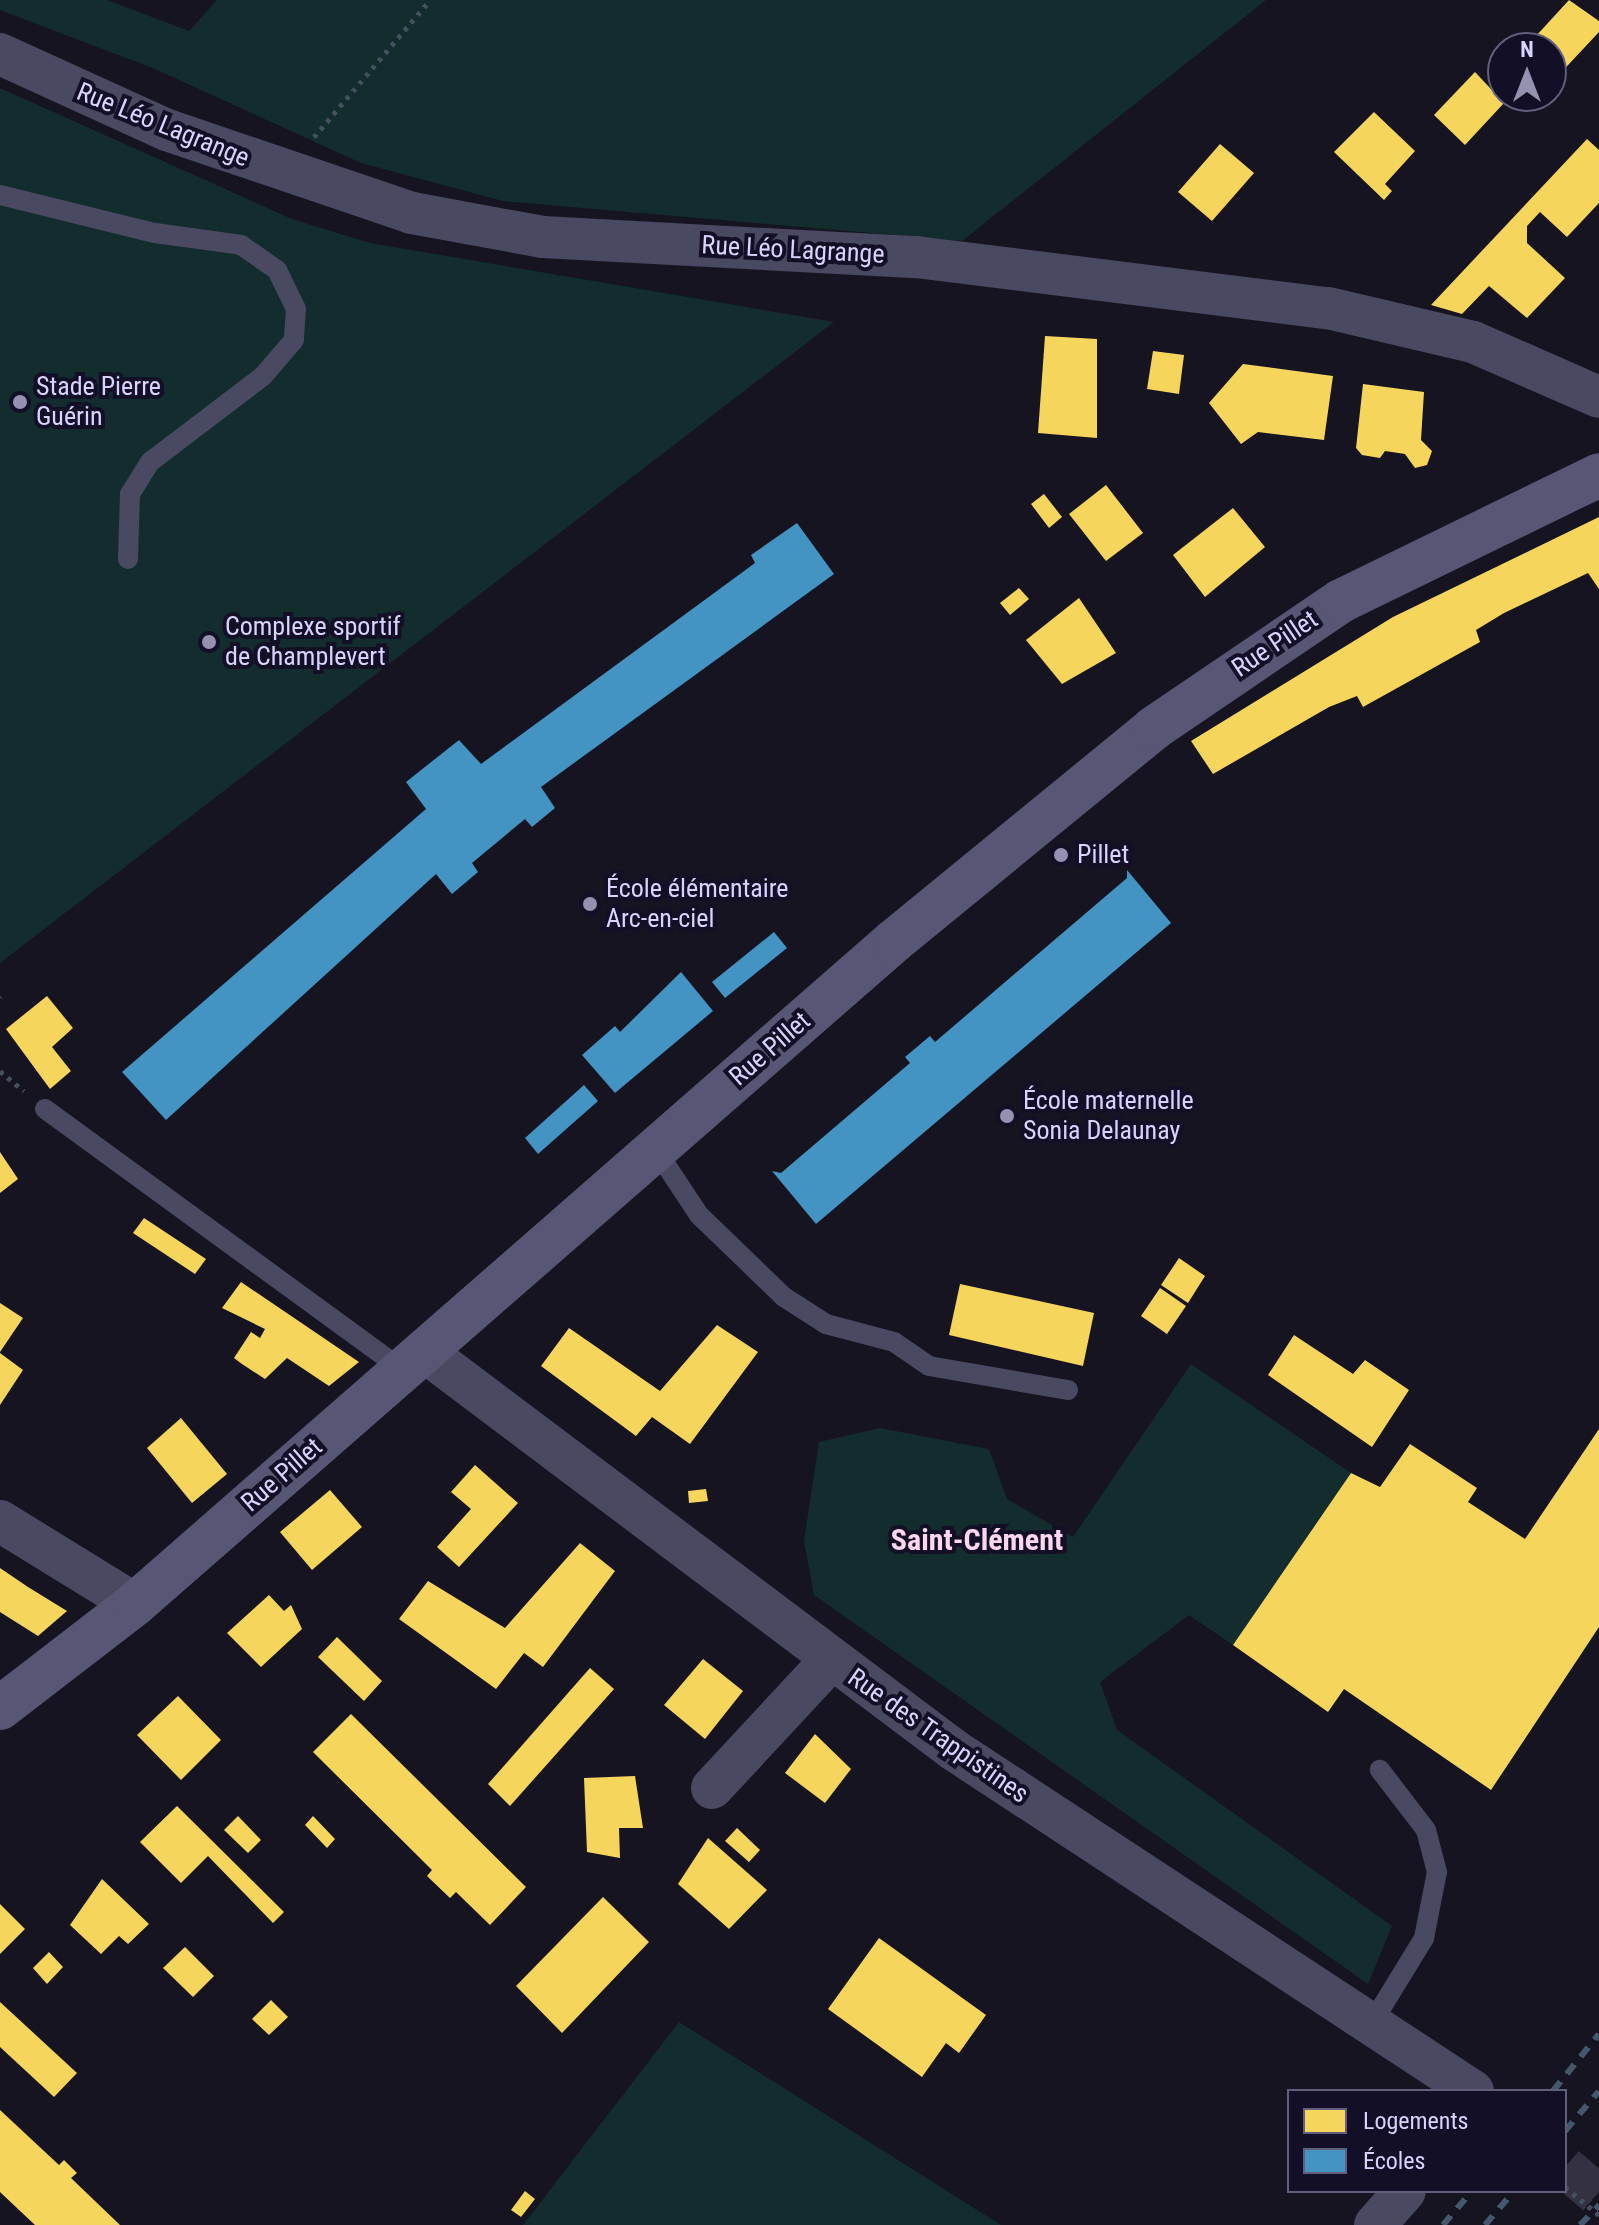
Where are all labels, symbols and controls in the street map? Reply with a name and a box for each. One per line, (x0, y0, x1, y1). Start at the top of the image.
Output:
north arrow (1487, 32, 1567, 112)
text: N (1520, 37, 1534, 62)
street label: Rue Léo Lagrange (72, 76, 254, 174)
street label: Rue Léo Lagrange (701, 230, 885, 270)
place label: Stade Pierre Guérin (36, 371, 161, 432)
marker: Stade Pierre Guérin (11, 393, 29, 411)
street label: Rue Pillet (1226, 604, 1324, 684)
place label: Complexe sportif de Champlevert (225, 611, 401, 672)
marker: Complexe sportif de Champlevert (200, 633, 218, 651)
place label: Pillet (1077, 839, 1129, 871)
marker: Pillet (1052, 846, 1070, 864)
place label: École élémentaire Arc-en-ciel (606, 873, 789, 934)
marker: École élémentaire Arc-en-ciel (581, 895, 599, 913)
street label: Rue Pillet (723, 1006, 817, 1092)
place label: École maternelle Sonia Delaunay (1023, 1085, 1194, 1146)
marker: École maternelle Sonia Delaunay (998, 1107, 1016, 1125)
street label: Rue Pillet (235, 1432, 329, 1518)
district label: Saint-Clément (891, 1522, 1063, 1558)
street label: Rue des Trappistines (842, 1662, 1034, 1810)
legend (1287, 2089, 1567, 2193)
text: Logements (1363, 2107, 1469, 2135)
text: Écoles (1363, 2147, 1426, 2175)

